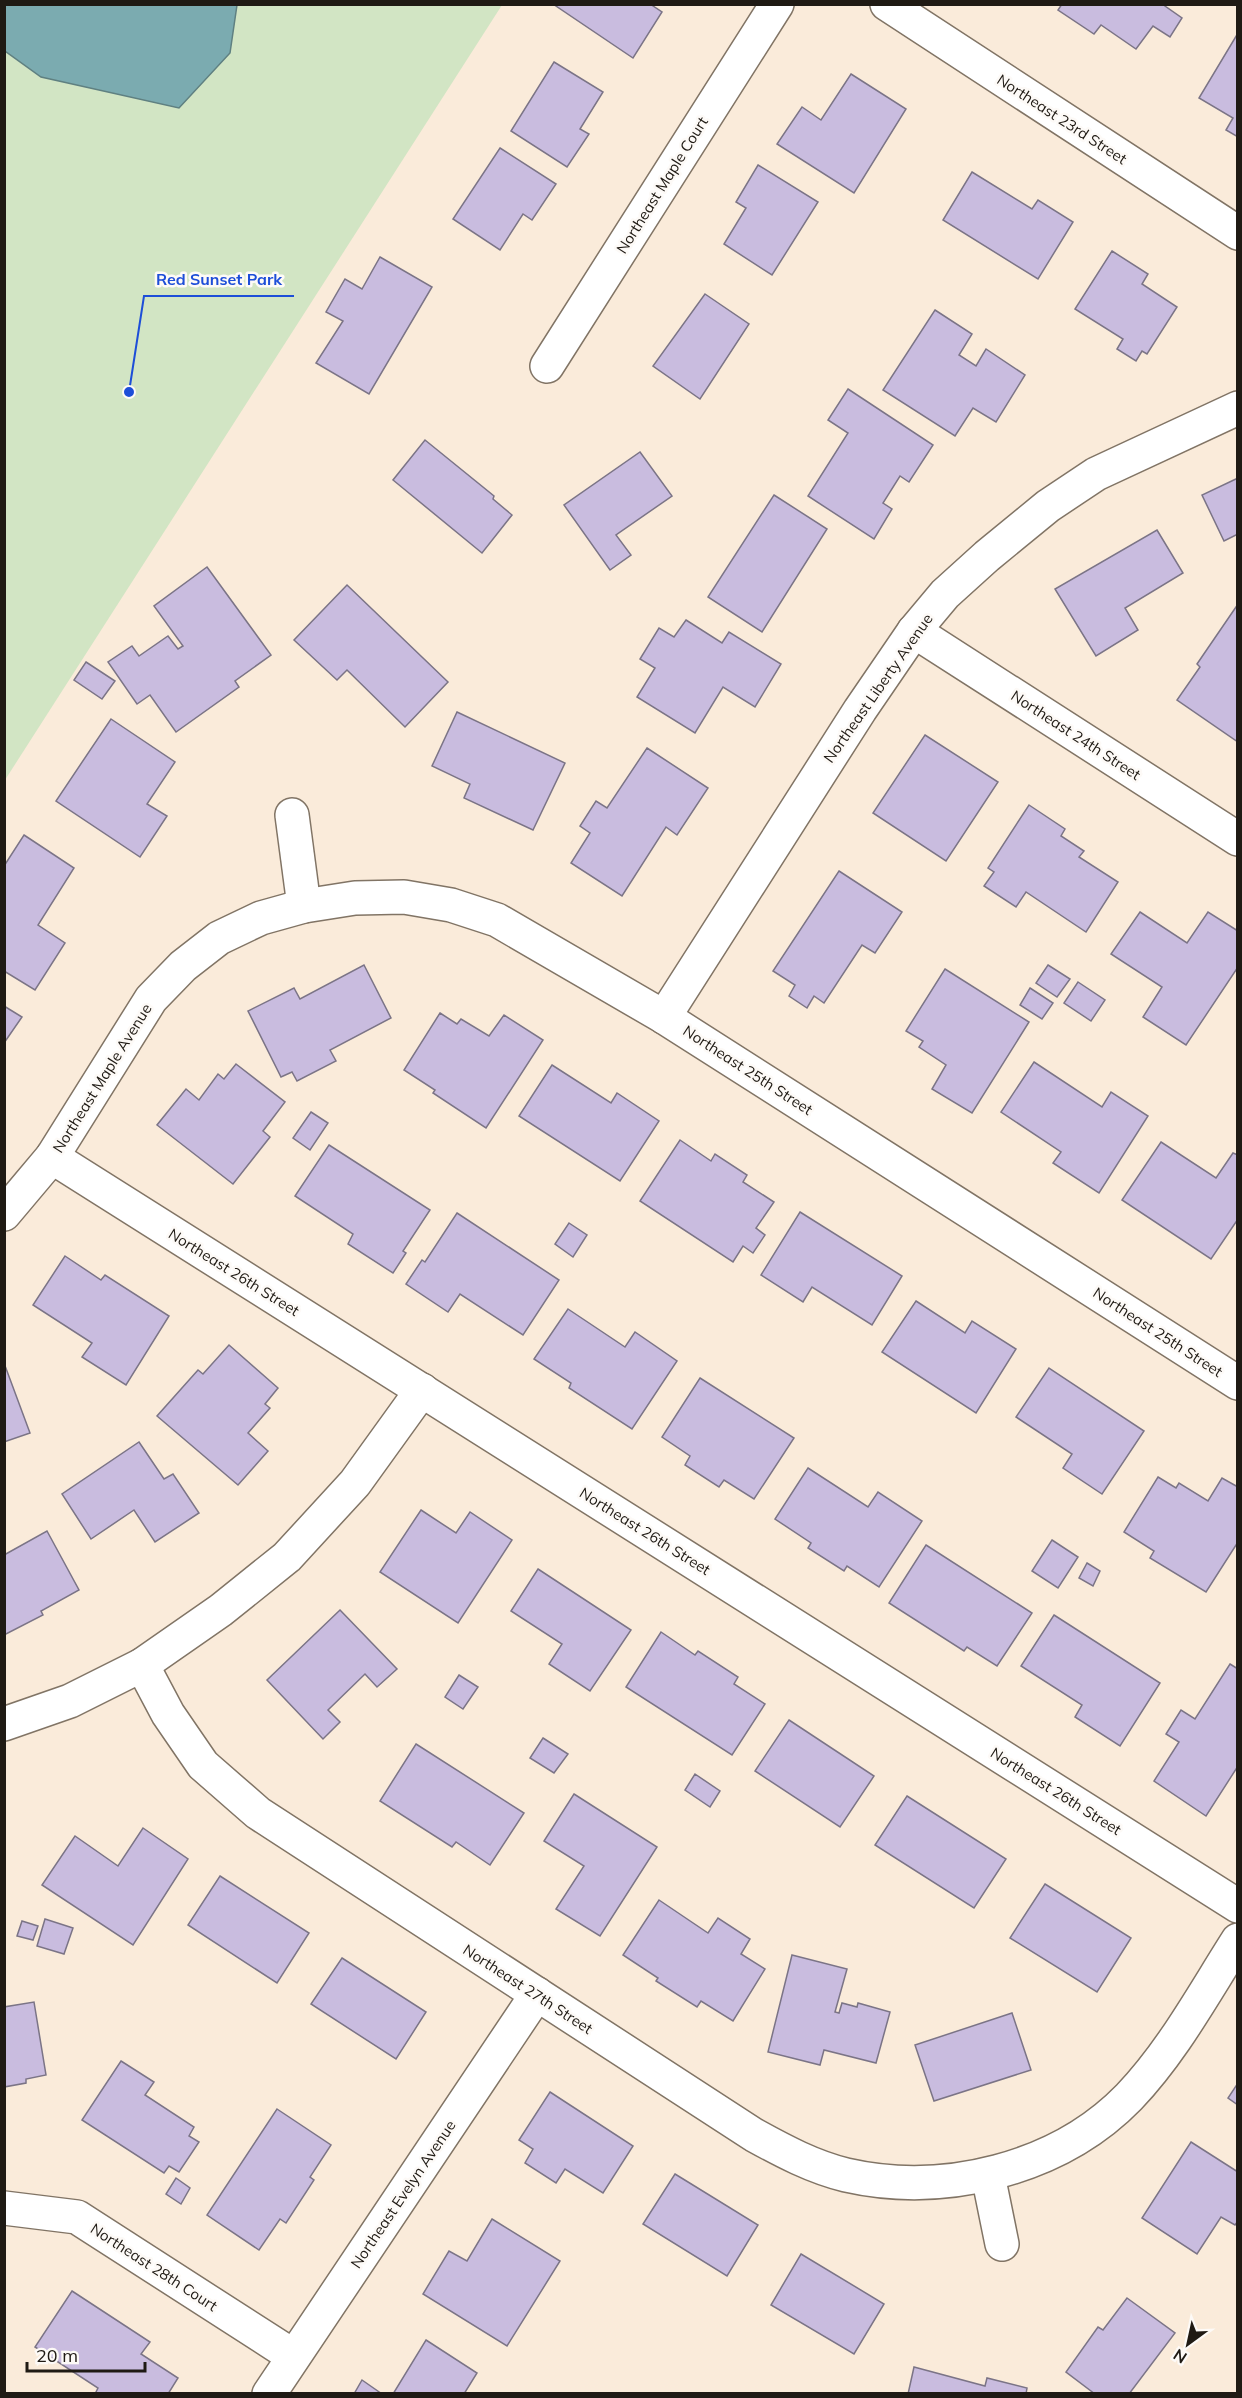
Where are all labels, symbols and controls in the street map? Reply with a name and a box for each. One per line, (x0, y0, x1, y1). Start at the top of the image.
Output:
street label: Northeast 23rd Street (993, 70, 1131, 168)
street label: Northeast Maple Court (612, 113, 712, 257)
callout: Red Sunset Park (144, 262, 294, 296)
text: Red Sunset Park (156, 269, 283, 289)
street label: Northeast Liberty Avenue (819, 610, 937, 766)
street label: Northeast 24th Street (1008, 686, 1144, 784)
street label: Northeast Maple Avenue (48, 1000, 156, 1156)
street label: Northeast 25th Street (680, 1021, 816, 1119)
street label: Northeast 26th Street (165, 1224, 303, 1320)
street label: Northeast 25th Street (1090, 1283, 1226, 1381)
street label: Northeast 26th Street (576, 1483, 714, 1579)
street label: Northeast 26th Street (987, 1743, 1125, 1839)
street label: Northeast 27th Street (460, 1940, 596, 2038)
street label: Northeast Evelyn Avenue (346, 2116, 460, 2272)
street label: Northeast 28th Court (87, 2219, 221, 2315)
north arrow (1158, 2314, 1218, 2374)
scale bar (27, 2335, 146, 2373)
text: 20 m (36, 2344, 78, 2367)
text: N (1169, 2345, 1190, 2368)

